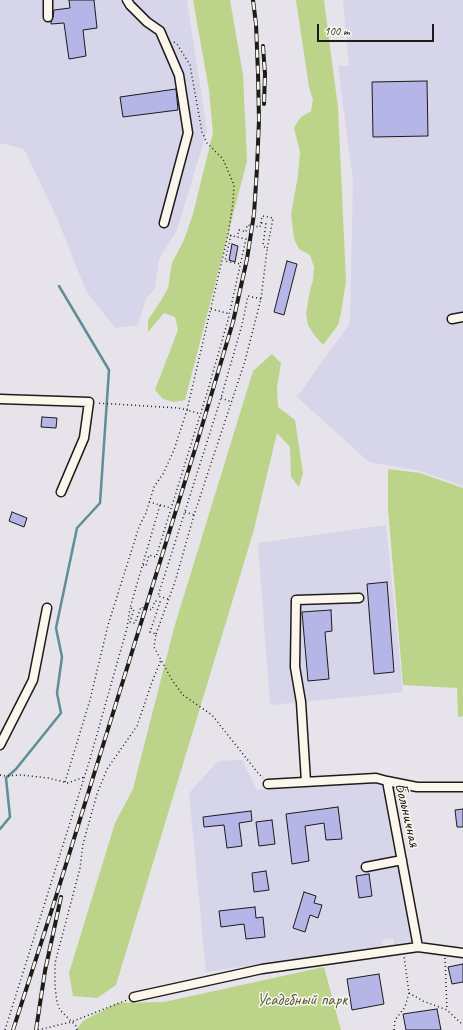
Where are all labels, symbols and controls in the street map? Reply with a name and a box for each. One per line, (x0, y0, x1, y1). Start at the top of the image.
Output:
scale bar (319, 16, 436, 42)
text: 100 m (324, 23, 350, 39)
street label: Больничная (390, 781, 424, 849)
park label: Усадебный парк (257, 991, 347, 1011)

